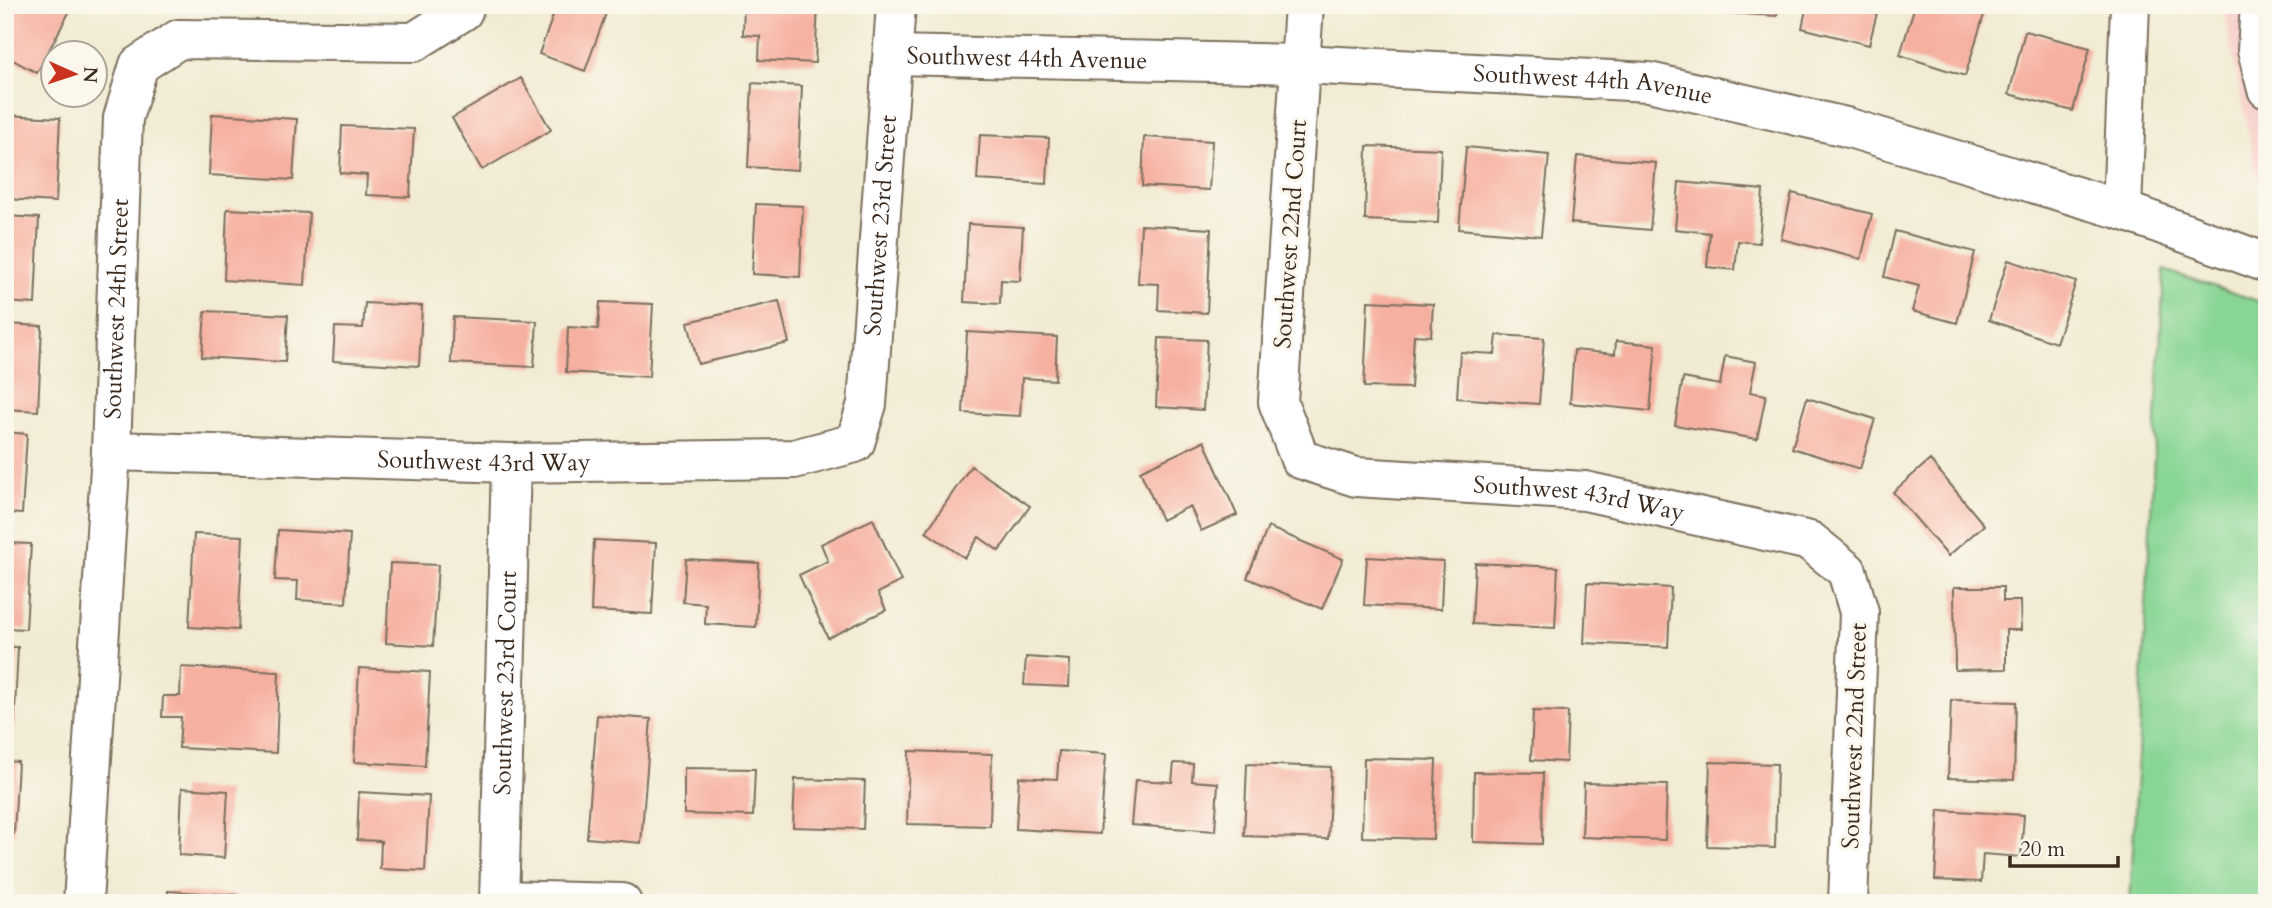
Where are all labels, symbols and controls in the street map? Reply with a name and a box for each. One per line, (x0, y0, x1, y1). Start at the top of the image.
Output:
north arrow (38, 38, 108, 108)
street label: Southwest 44th Avenue (906, 39, 1148, 78)
street label: Southwest 44th Avenue (1472, 57, 1716, 113)
text: N (77, 66, 103, 84)
street label: Southwest 23rd Street (856, 113, 905, 337)
street label: Southwest 22nd Court (1266, 118, 1315, 350)
street label: Southwest 24th Street (96, 198, 137, 420)
street label: Southwest 43rd Way (377, 443, 591, 480)
street label: Southwest 43rd Way (1472, 468, 1688, 530)
street label: Southwest 23rd Court (486, 570, 525, 796)
street label: Southwest 22nd Street (1834, 622, 1875, 850)
scale bar (2010, 824, 2118, 868)
text: 20 m (2020, 835, 2065, 864)

